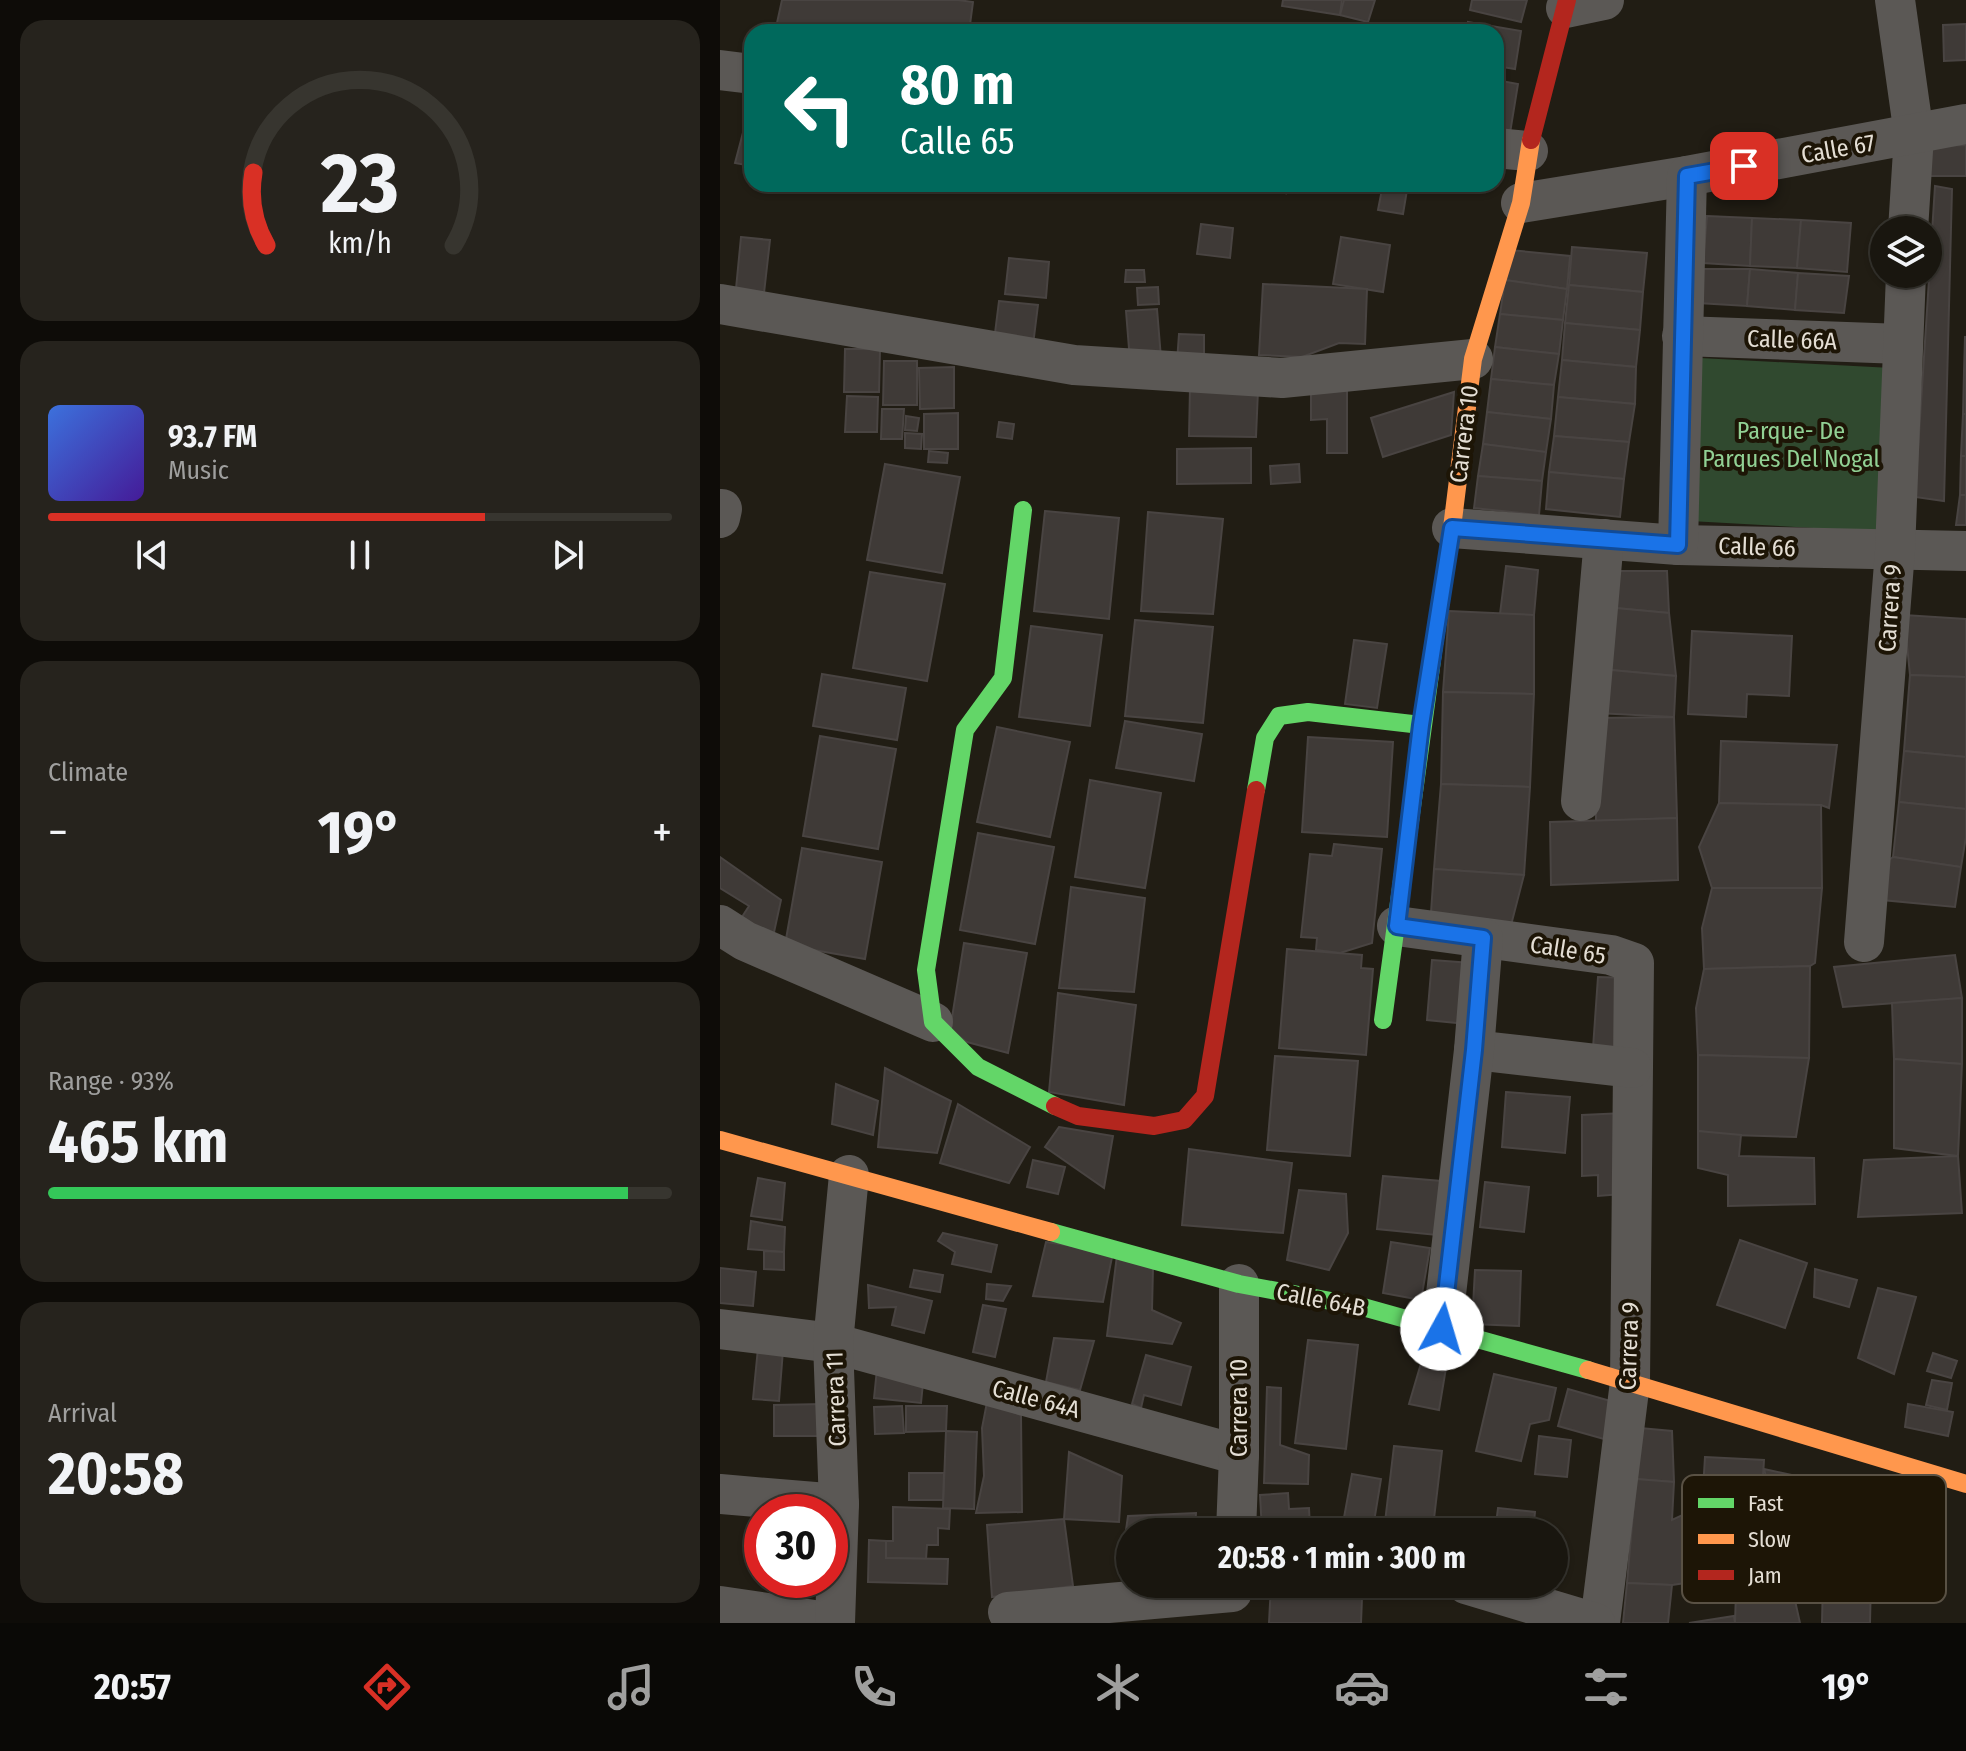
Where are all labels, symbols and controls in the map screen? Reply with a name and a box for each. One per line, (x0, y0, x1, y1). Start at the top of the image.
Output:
text: 80 m (900, 52, 1015, 119)
icon: left (768, 56, 872, 160)
text: Calle 65 (900, 120, 1014, 164)
street label: Calle 67 (1799, 129, 1877, 169)
pin (1710, 132, 1778, 200)
text: 23 (320, 134, 399, 234)
icon: arrive (1722, 144, 1766, 188)
map controls (1870, 216, 1942, 288)
button: layers (1870, 216, 1942, 288)
text: km/h (328, 226, 392, 261)
street label: Calle 66A (1747, 324, 1838, 356)
street label: Carrera 10 (1444, 383, 1484, 485)
park label: Parque- De Parques Del Nogal (1702, 417, 1880, 473)
text: 93.7 FM (168, 419, 257, 455)
text: Music (168, 455, 229, 486)
street label: Calle 66 (1718, 532, 1796, 562)
icon: previous (130, 533, 174, 577)
icon: pause (338, 533, 382, 577)
icon: next (546, 533, 590, 577)
street label: Carrera 9 (1873, 563, 1907, 653)
text: Climate (48, 757, 128, 788)
text: 19° (318, 797, 402, 869)
text: − (48, 806, 68, 859)
text: + (652, 806, 672, 859)
street label: Calle 65 (1528, 930, 1608, 970)
text: Range · 93% (48, 1066, 174, 1097)
text: 465 km (48, 1106, 228, 1178)
street label: Calle 64B (1274, 1278, 1368, 1322)
position arrow (1400, 1287, 1484, 1371)
street label: Carrera 9 (1613, 1301, 1645, 1391)
street label: Carrera 11 (820, 1351, 852, 1447)
street label: Carrera 10 (1225, 1359, 1253, 1457)
street label: Calle 64A (989, 1374, 1083, 1424)
text: Arrival (48, 1398, 117, 1429)
text: 20:58 (48, 1438, 184, 1510)
legend (1682, 1475, 1946, 1603)
text: Fast (1748, 1490, 1784, 1517)
speed limit sign: 30 (744, 1494, 848, 1598)
text: Slow (1748, 1526, 1791, 1553)
text: 20:58 · 1 min · 300 m (1218, 1540, 1466, 1576)
text: Jam (1748, 1562, 1782, 1589)
icon: directions (359, 1659, 415, 1715)
icon: music (603, 1659, 659, 1715)
icon: phone (846, 1659, 902, 1715)
icon: climate (1090, 1659, 1146, 1715)
icon: car (1334, 1659, 1390, 1715)
icon: filters (1578, 1659, 1634, 1715)
text: 20:57 (94, 1665, 171, 1709)
text: 19° (1821, 1665, 1872, 1709)

